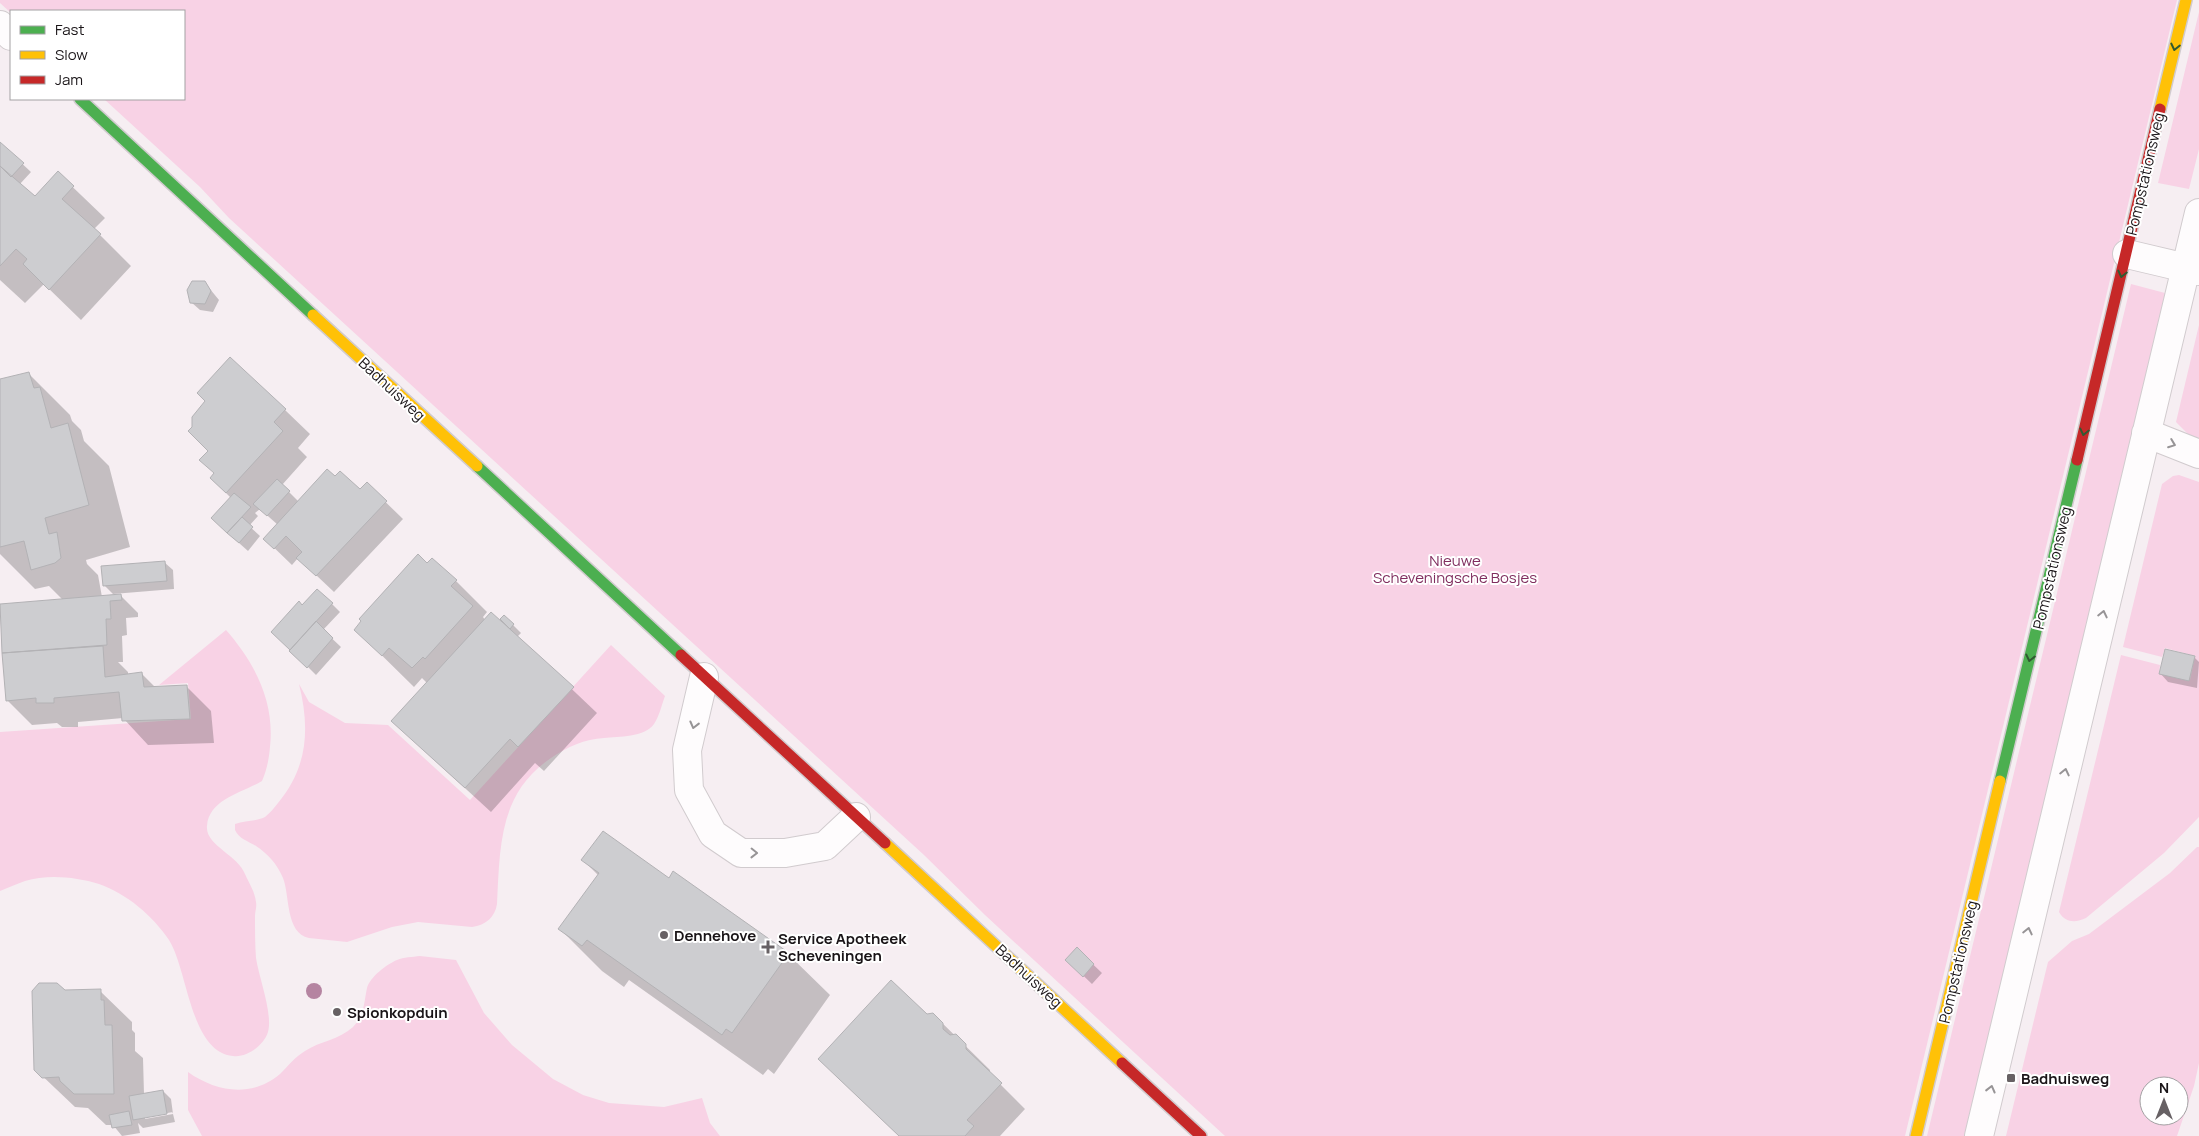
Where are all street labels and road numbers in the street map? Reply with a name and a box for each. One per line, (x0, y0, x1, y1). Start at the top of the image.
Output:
street label: Pompstationsweg (2121, 111, 2169, 237)
street label: Badhuisweg (354, 353, 430, 425)
street label: Pompstationsweg (2028, 505, 2076, 631)
street label: Pompstationsweg (1934, 899, 1982, 1025)
street label: Badhuisweg (991, 940, 1067, 1012)

